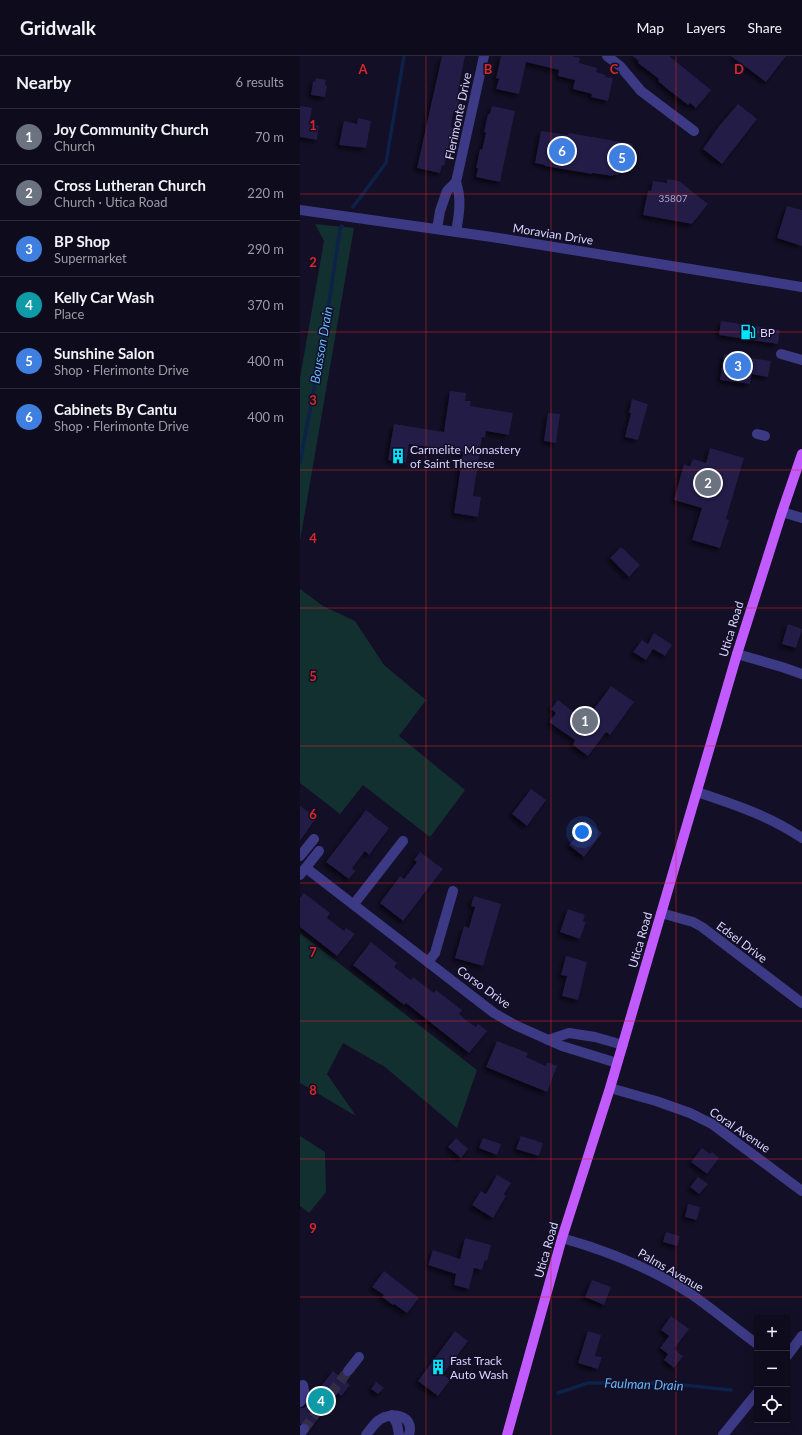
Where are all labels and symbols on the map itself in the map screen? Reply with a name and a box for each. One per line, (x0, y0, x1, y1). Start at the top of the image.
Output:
text: A (357, 61, 368, 77)
text: B (484, 61, 493, 77)
text: C (610, 61, 619, 77)
text: D (734, 61, 744, 77)
street label: Flerimonte Drive (441, 71, 475, 161)
text: 1 (309, 117, 317, 133)
pin: 6 (549, 136, 575, 166)
pin: 5 (609, 143, 635, 173)
house number: 35807 (658, 192, 688, 204)
street label: Moravian Drive (512, 220, 594, 248)
text: 2 (309, 254, 317, 270)
water label: Bousson Drain (306, 305, 336, 385)
fuel station icon: BP (739, 323, 757, 341)
place label: BP (760, 325, 775, 340)
pin: 3 (725, 351, 751, 381)
text: 3 (309, 392, 317, 408)
place label: Carmelite Monastery of Saint Therese (410, 442, 522, 471)
building icon: Carmelite Monastery of Saint Therese (389, 447, 407, 465)
pin: 2 (695, 468, 721, 498)
text: 4 (309, 530, 317, 546)
street label: Utica Road (715, 599, 747, 659)
text: 5 (309, 668, 317, 684)
pin: 1 (572, 706, 598, 736)
text: 6 (309, 806, 317, 822)
your location (572, 822, 592, 842)
street label: Utica Road (625, 910, 655, 970)
street label: Edsel Drive (714, 918, 770, 966)
text: 7 (309, 944, 317, 960)
street label: Corso Drive (454, 962, 514, 1012)
text: 8 (309, 1082, 317, 1098)
street label: Coral Avenue (707, 1104, 773, 1156)
text: 9 (309, 1220, 317, 1236)
street label: Utica Road (531, 1220, 561, 1280)
street label: Palms Avenue (636, 1245, 706, 1295)
place label: Fast Track Auto Wash (450, 1353, 508, 1382)
building icon: Fast Track Auto Wash (429, 1358, 447, 1376)
water label: Faulman Drain (604, 1375, 684, 1393)
pin: 4 (308, 1386, 334, 1416)

